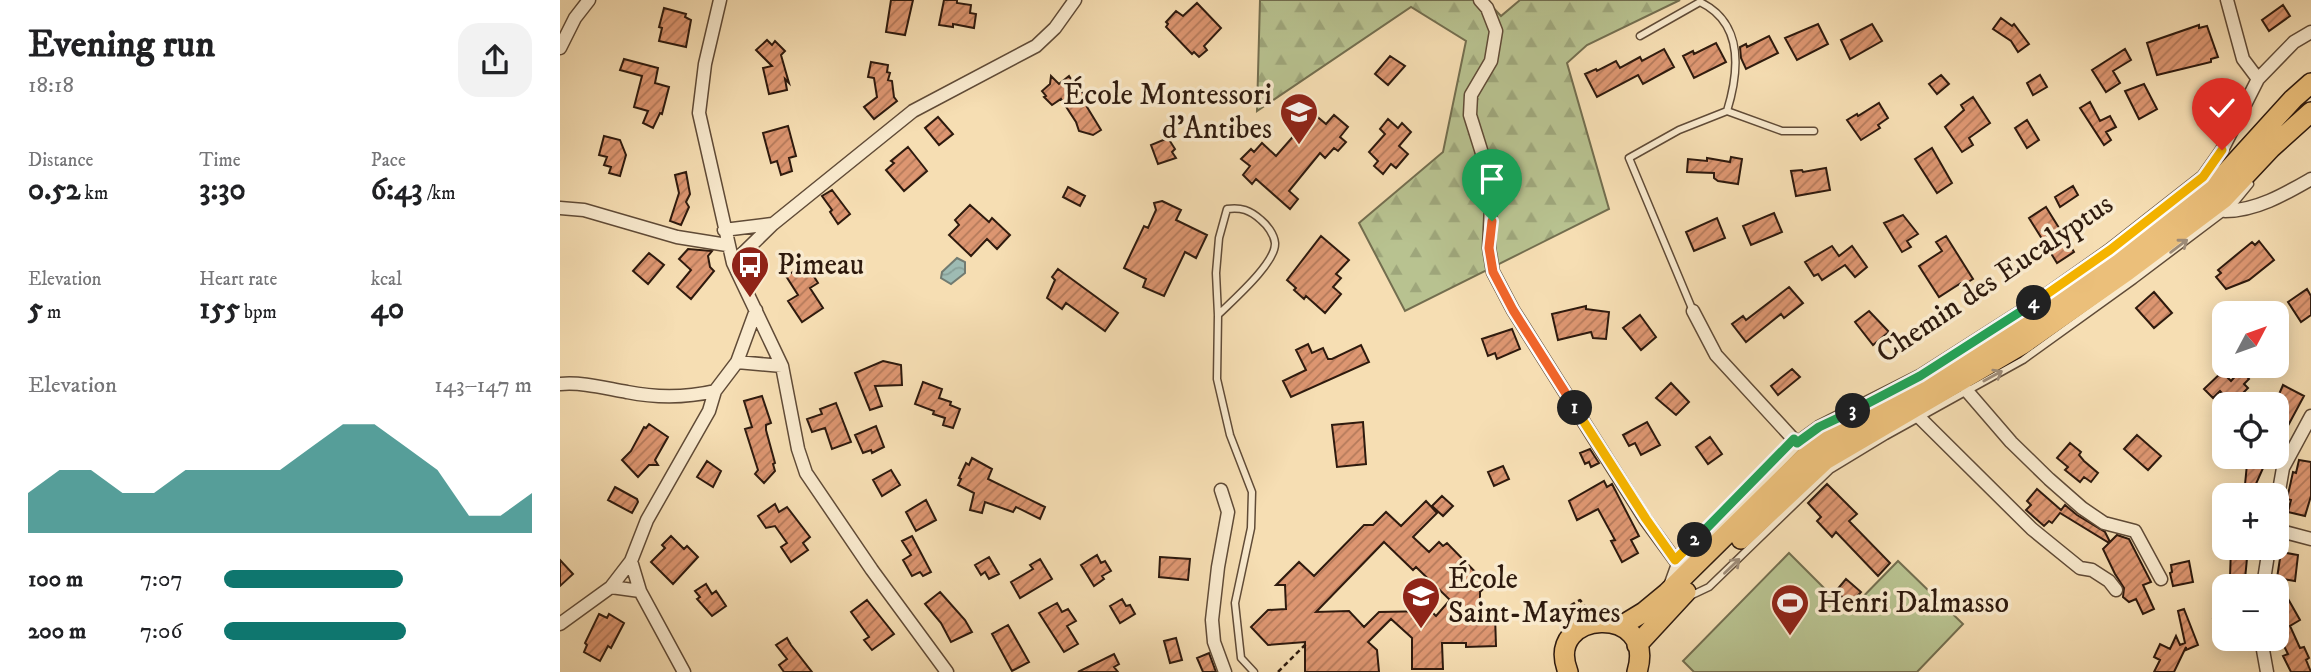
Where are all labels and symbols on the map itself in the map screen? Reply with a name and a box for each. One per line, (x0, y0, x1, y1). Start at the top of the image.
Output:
place label: École Montessori d'Antibes (1063, 76, 1272, 148)
pin (2192, 78, 2252, 150)
school or university icon: École Montessori d'Antibes (1278, 91, 1320, 146)
pin (1462, 149, 1522, 221)
street label: Chemin des Eucalyptus (1870, 186, 2120, 372)
one-way arrow (2170, 238, 2188, 253)
bus stop icon: Pimeau (729, 244, 771, 299)
place label: Pimeau (777, 247, 864, 284)
pin: 4 (2016, 286, 2052, 320)
north arrow (2212, 301, 2289, 378)
one-way arrow (1983, 369, 2003, 383)
pin: 1 (1558, 390, 1592, 426)
pin: 3 (1836, 394, 1870, 428)
pin: 2 (1678, 522, 1712, 558)
one-way arrow (1723, 557, 1740, 574)
place label: École Saint-Maymes (1448, 560, 1621, 632)
school or university icon: École Saint-Maymes (1400, 575, 1442, 630)
sports icon: Henri Dalmasso (1769, 582, 1811, 637)
place label: Henri Dalmasso (1817, 585, 2009, 622)

